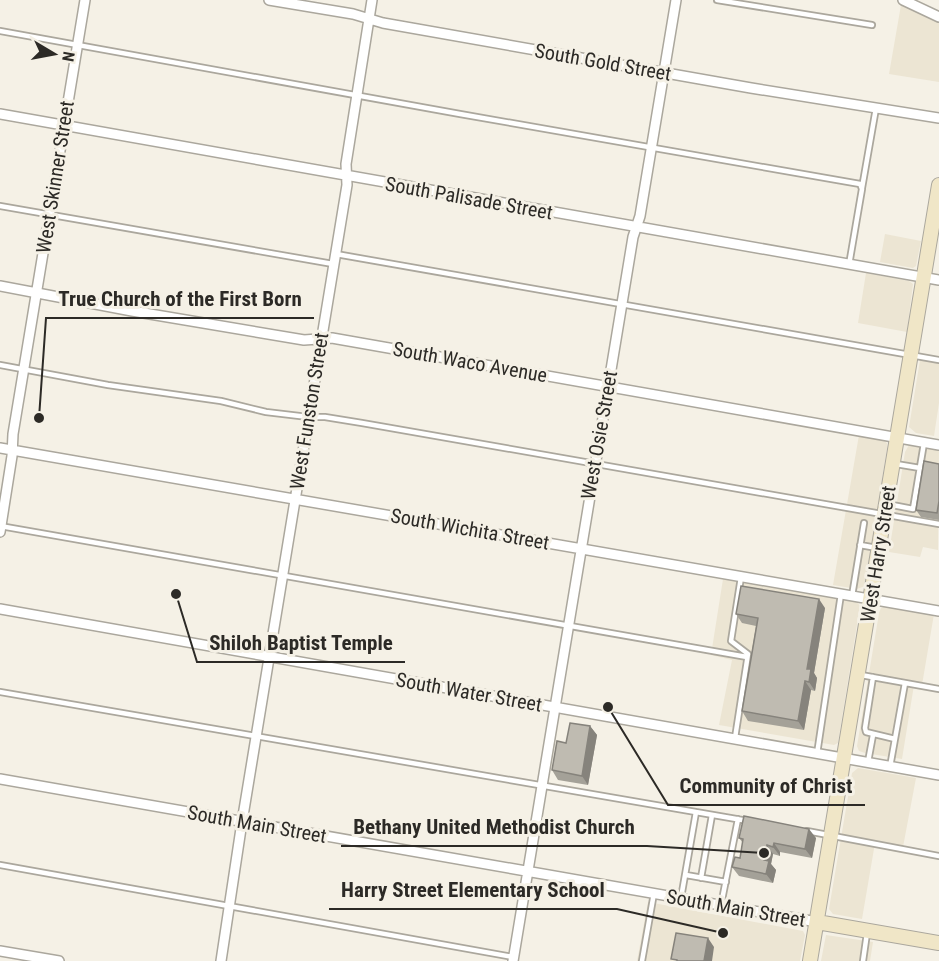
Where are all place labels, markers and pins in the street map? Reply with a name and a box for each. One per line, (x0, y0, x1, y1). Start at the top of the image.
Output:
callout: True Church of the First Born (46, 279, 314, 318)
callout: Shiloh Baptist Temple (197, 623, 405, 662)
callout: Community of Christ (668, 766, 865, 805)
callout: Bethany United Methodist Church (341, 807, 647, 846)
callout: Harry Street Elementary School (329, 870, 617, 909)

